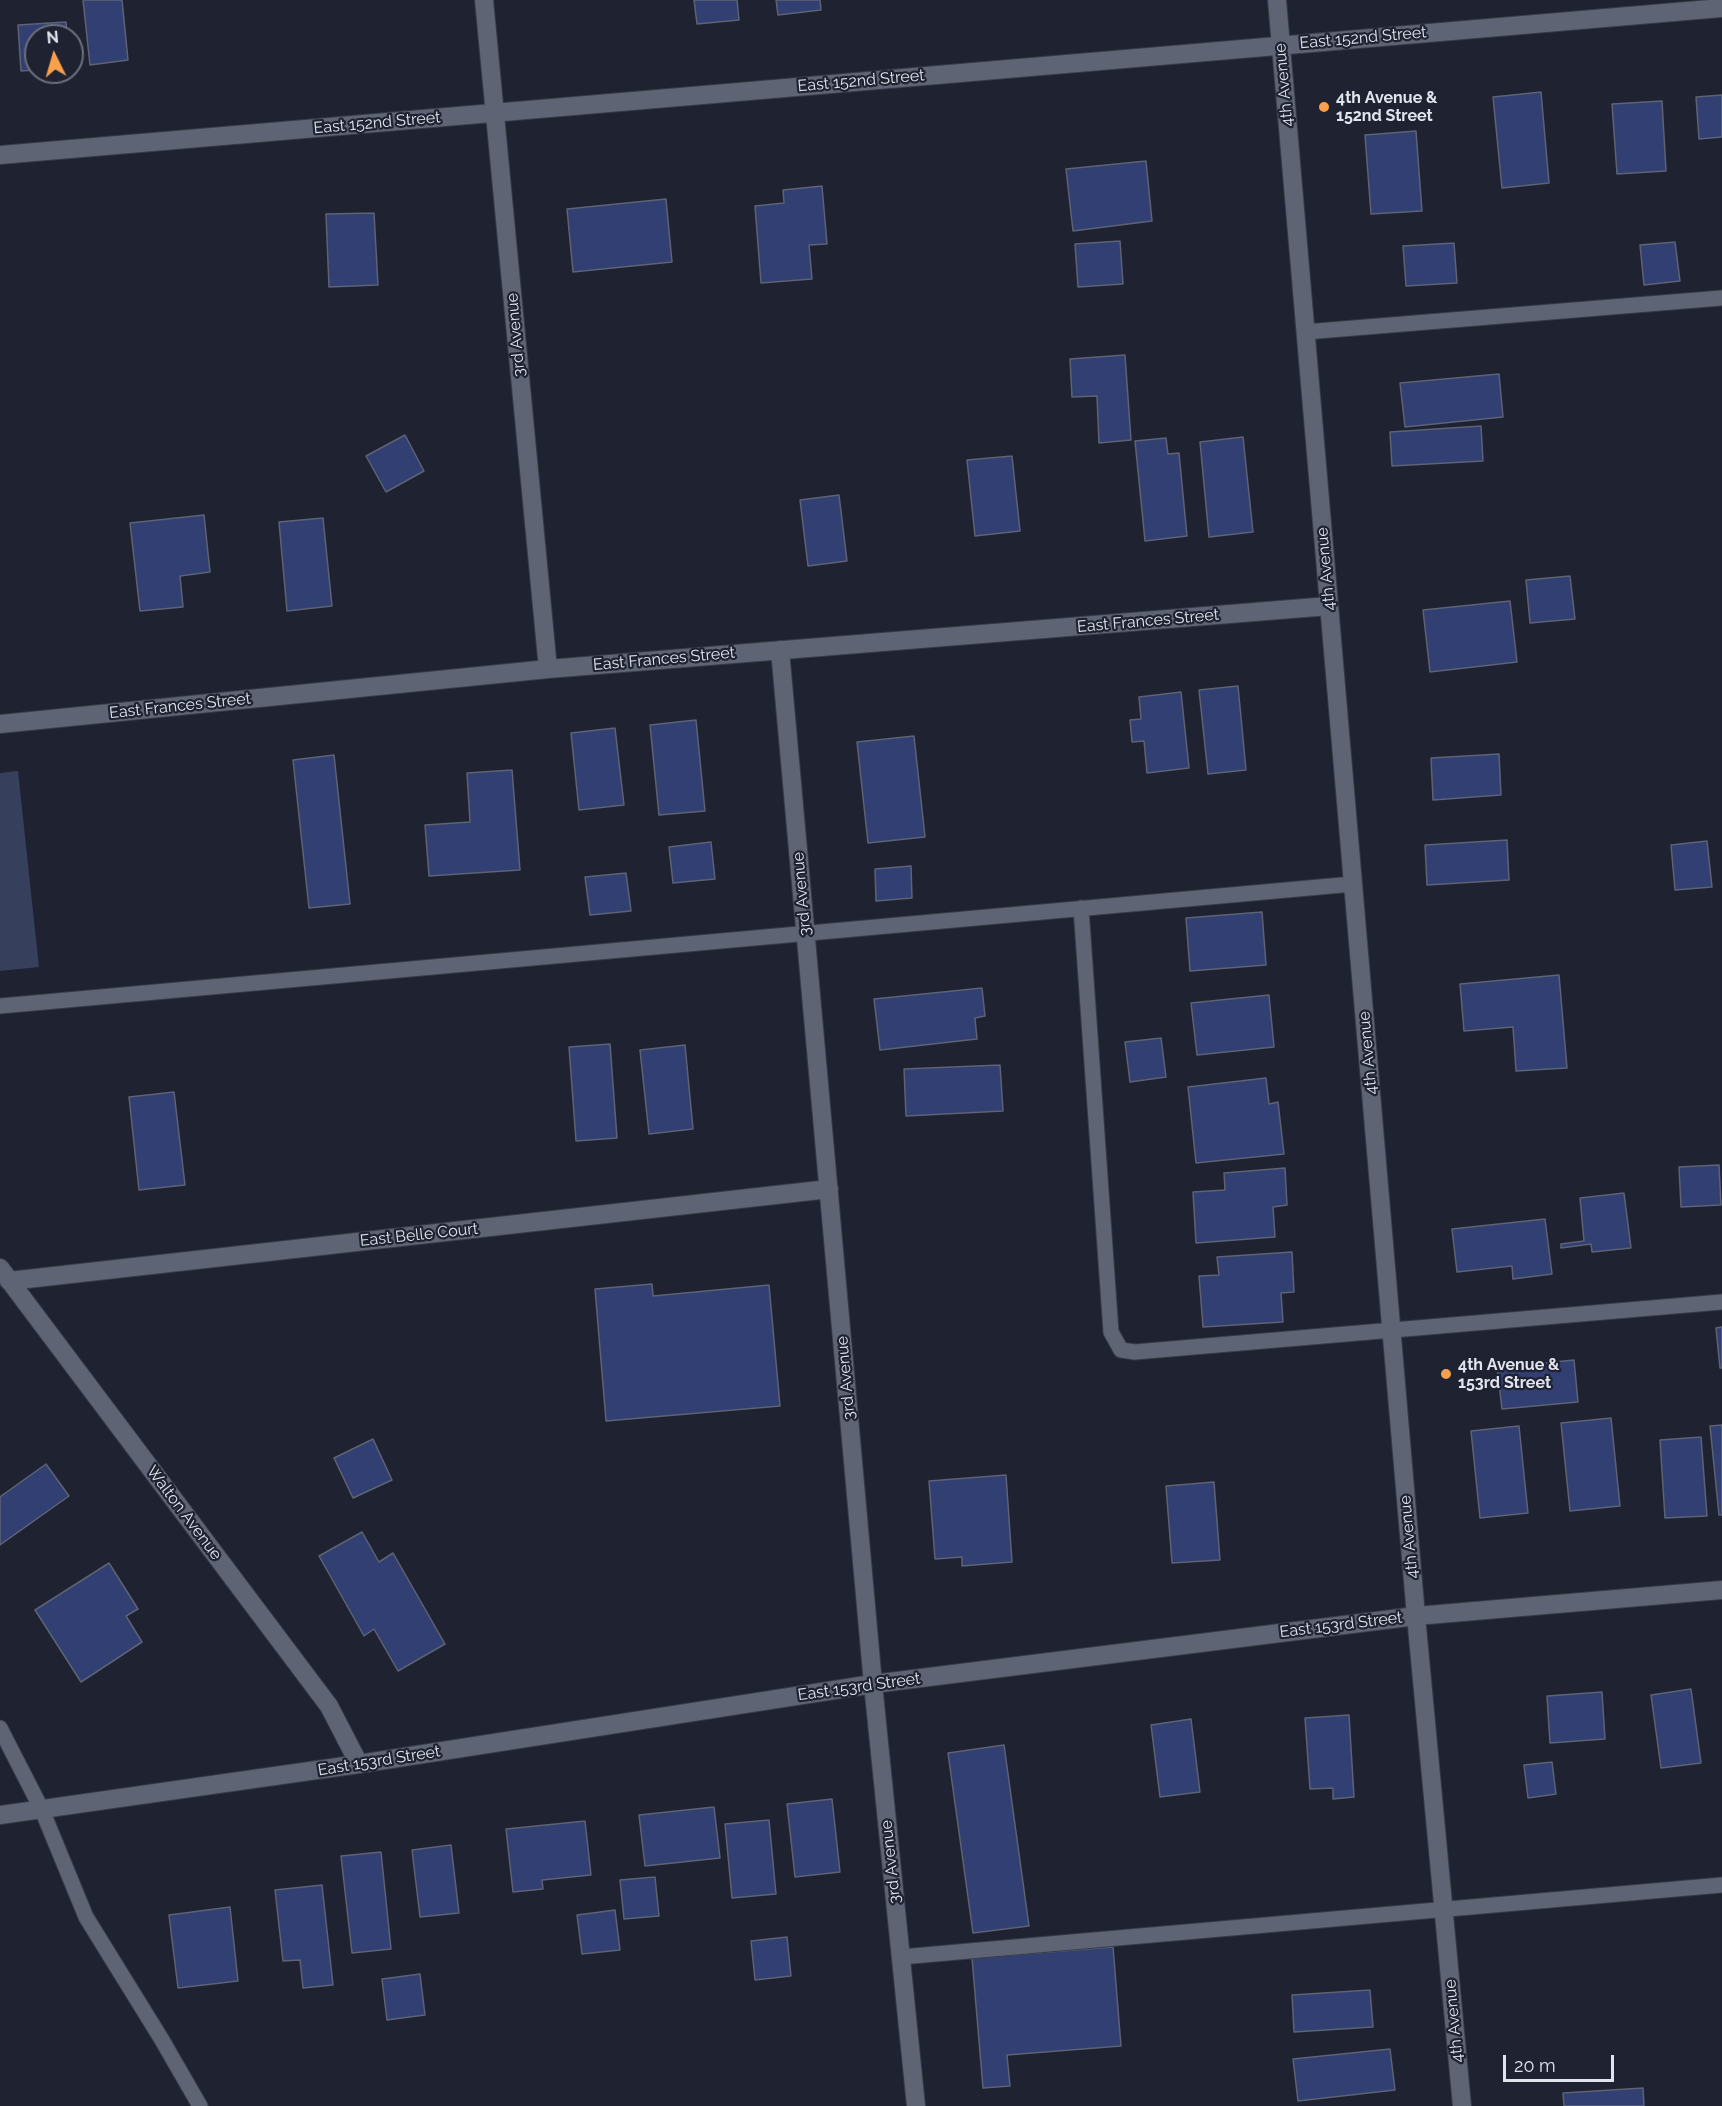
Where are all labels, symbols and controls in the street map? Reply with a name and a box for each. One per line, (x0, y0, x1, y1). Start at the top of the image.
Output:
street label: East 152nd Street (1299, 23, 1427, 53)
north arrow (24, 24, 84, 84)
text: N (46, 28, 59, 48)
street label: 4th Avenue (1271, 42, 1297, 128)
street label: East 152nd Street (797, 66, 925, 96)
place label: 4th Avenue & 152nd Street (1336, 88, 1437, 126)
marker: 4th Avenue & 152nd Street (1317, 100, 1331, 114)
street label: East 152nd Street (313, 108, 441, 138)
street label: 3rd Avenue (503, 292, 529, 378)
street label: 4th Avenue (1313, 526, 1339, 612)
street label: East Frances Street (1076, 605, 1220, 637)
street label: East Frances Street (592, 643, 736, 675)
street label: East Frances Street (108, 689, 252, 723)
street label: 3rd Avenue (789, 851, 815, 937)
street label: 4th Avenue (1355, 1010, 1381, 1096)
street label: East Belle Court (359, 1219, 479, 1251)
street label: 3rd Avenue (833, 1335, 859, 1421)
place label: 4th Avenue & 153rd Street (1458, 1355, 1559, 1393)
marker: 4th Avenue & 153rd Street (1439, 1367, 1453, 1381)
street label: Walton Avenue (142, 1462, 226, 1564)
street label: 4th Avenue (1396, 1494, 1422, 1580)
street label: East 153rd Street (1279, 1608, 1403, 1642)
street label: East 153rd Street (797, 1669, 921, 1705)
street label: East 153rd Street (317, 1742, 441, 1780)
street label: 3rd Avenue (877, 1819, 905, 1905)
street label: 4th Avenue (1441, 1978, 1467, 2064)
scale bar (1506, 2043, 1617, 2081)
text: 20 m (1514, 2055, 1556, 2076)

